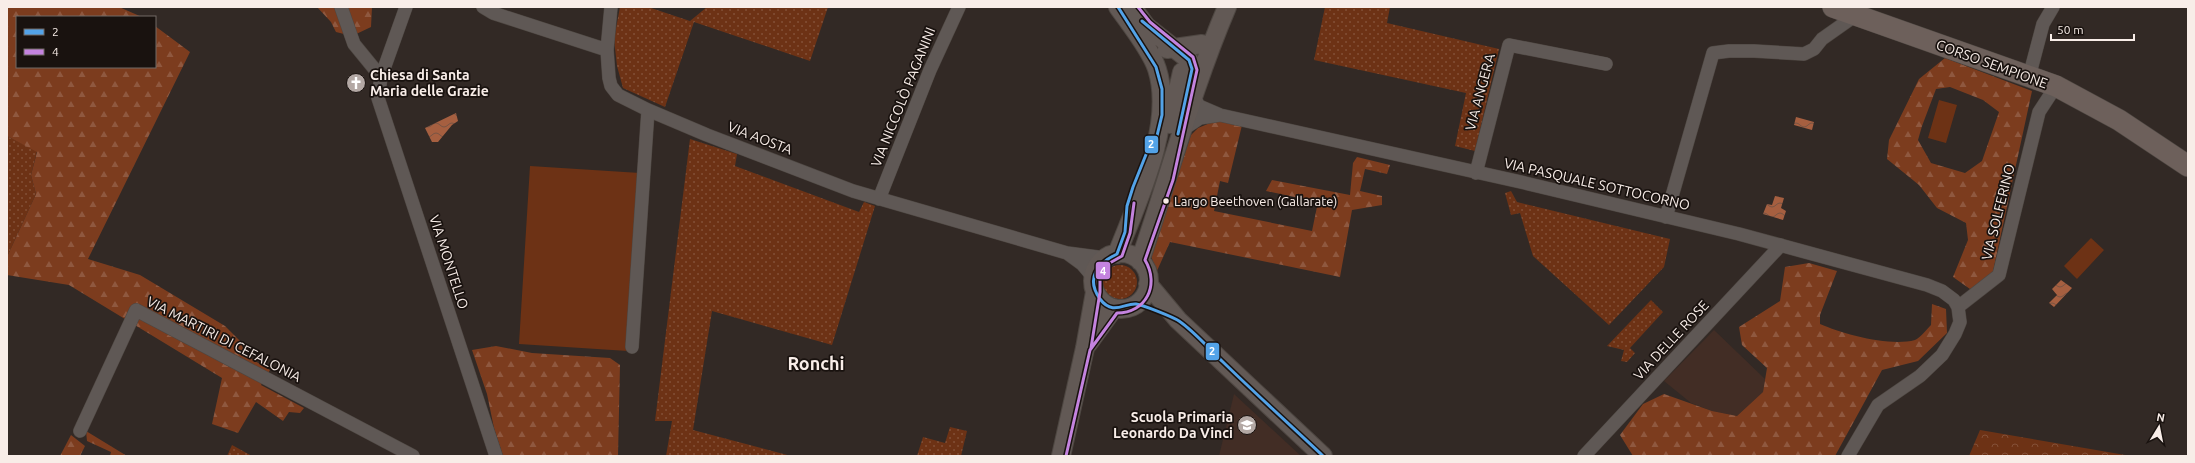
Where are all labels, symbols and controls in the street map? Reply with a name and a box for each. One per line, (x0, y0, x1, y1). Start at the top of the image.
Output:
legend (16, 16, 156, 68)
scale bar (2051, 16, 2134, 42)
text: 50 m (2057, 23, 2084, 36)
street label: VIA NICCOLÒ PAGANINI (867, 24, 938, 169)
text: 2 (52, 25, 59, 38)
street label: CORSO SEMPIONE (1934, 36, 2050, 92)
text: 4 (52, 45, 59, 58)
street label: VIA ANGERA (1462, 52, 1498, 132)
place label: Chiesa di Santa Maria delle Grazie (370, 67, 489, 99)
church icon: Chiesa di Santa Maria delle Grazie (345, 72, 367, 94)
street label: VIA AOSTA (725, 118, 795, 158)
line badge: 2 (1144, 135, 1159, 154)
text: 2 (1148, 138, 1154, 150)
street label: VIA PASQUALE SOTTOCORNO (1502, 155, 1692, 213)
street label: VIA SOLFERINO (1978, 162, 2018, 262)
place label: Largo Beethoven (Gallarate) (1174, 194, 1337, 209)
marker: Largo Beethoven (Gallarate) (1161, 196, 1171, 206)
street label: VIA MONTELLO (426, 213, 472, 311)
line badge: 4 (1095, 261, 1111, 280)
text: 4 (1100, 265, 1106, 277)
street label: VIA MARTIRI DI CEFALONIA (144, 293, 304, 385)
street label: VIA DELLE ROSE (1630, 297, 1712, 383)
line badge: 2 (1205, 342, 1220, 361)
text: 2 (1209, 345, 1215, 357)
district label: Ronchi (787, 353, 845, 373)
north arrow (2139, 407, 2179, 447)
place label: Scuola Primaria Leonardo Da Vinci (1113, 409, 1233, 441)
text: N (2156, 411, 2166, 424)
school or university icon: Scuola Primaria Leonardo Da Vinci (1236, 414, 1258, 436)

